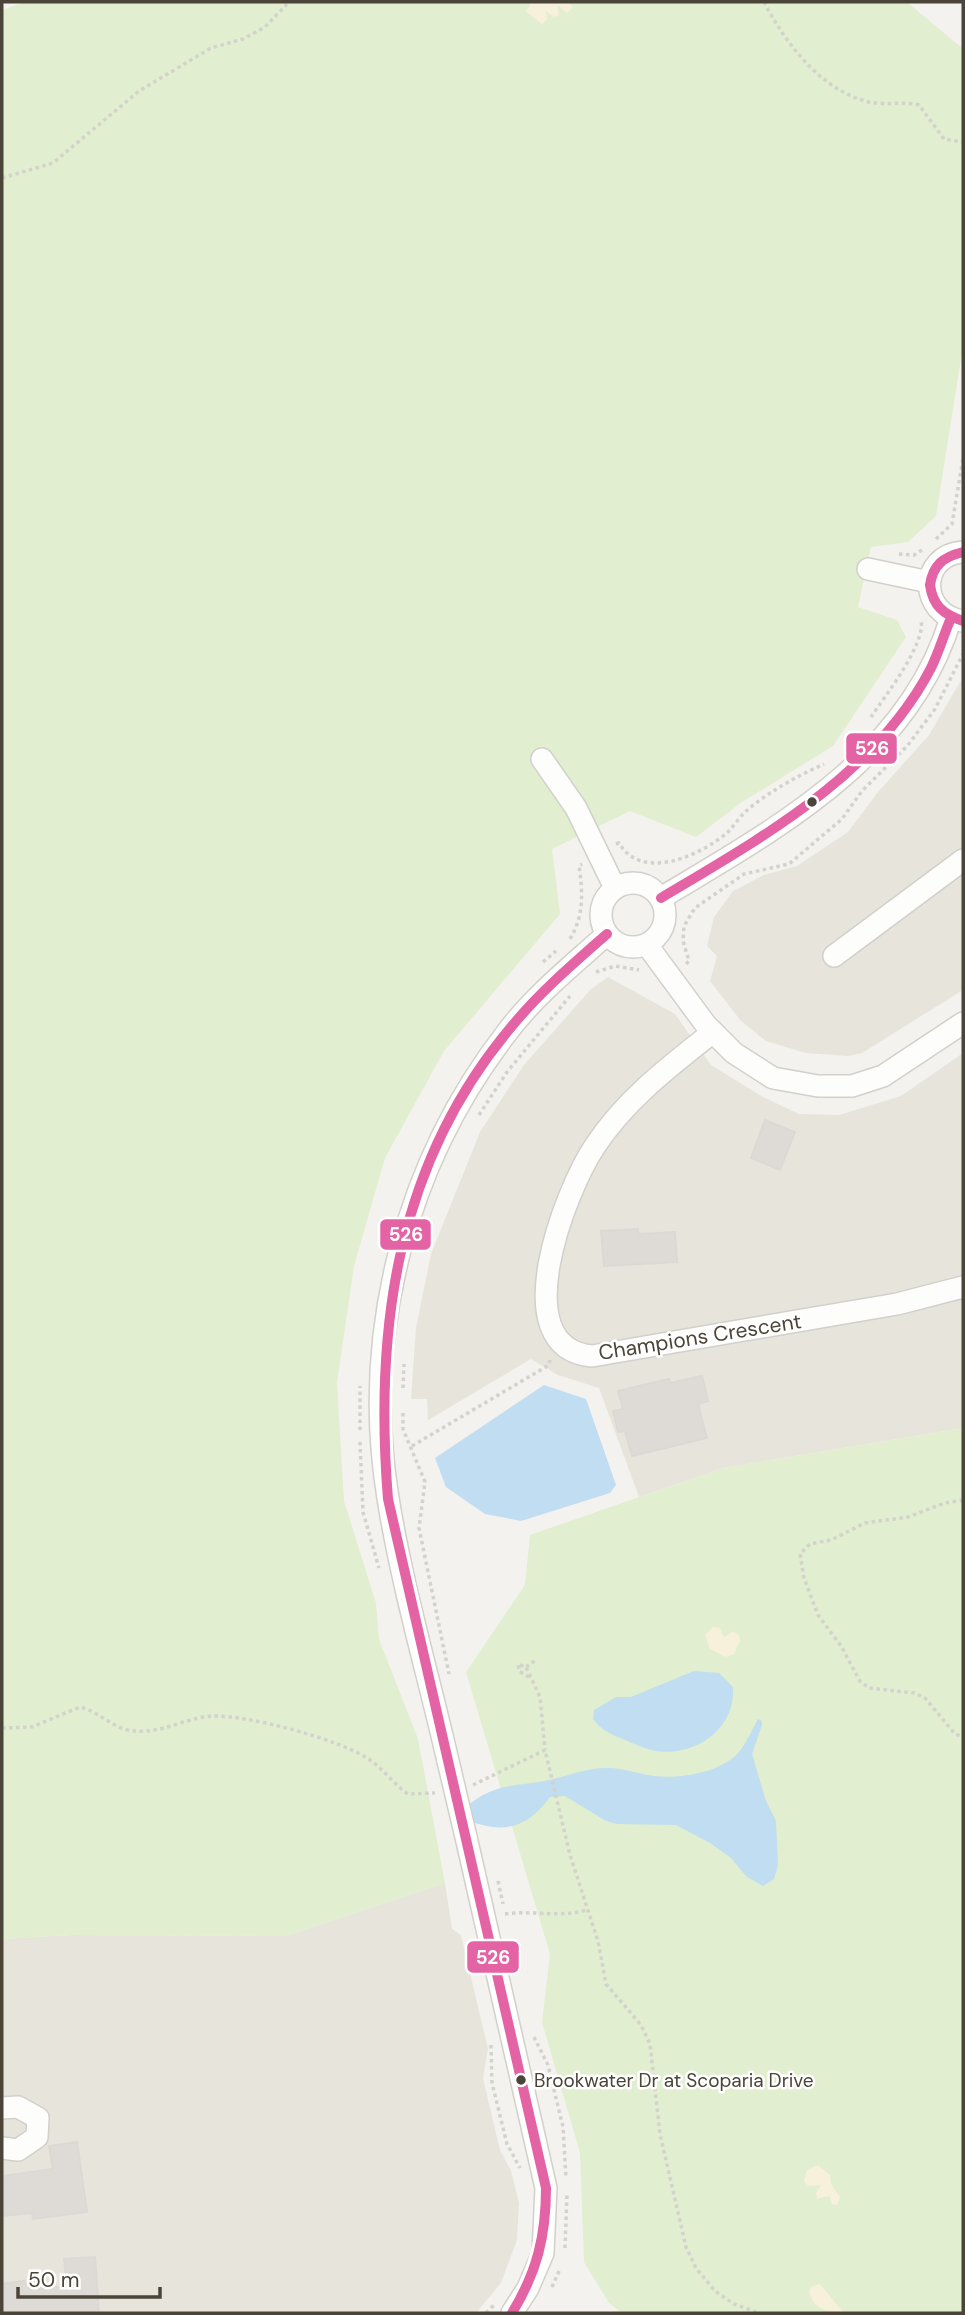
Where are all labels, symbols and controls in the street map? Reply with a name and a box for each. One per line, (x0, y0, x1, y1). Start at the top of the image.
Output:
line badge: 526 (845, 732, 898, 765)
text: 526 (855, 736, 889, 761)
unlabelled marker (805, 795, 819, 809)
line badge: 526 (379, 1218, 432, 1251)
text: 526 (389, 1222, 423, 1247)
street label: Champions Crescent (596, 1307, 804, 1367)
line badge: 526 (466, 1940, 520, 1974)
text: 526 (476, 1945, 510, 1970)
place label: Brookwater Dr at Scoparia Drive (534, 2068, 814, 2093)
marker: Brookwater Dr at Scoparia Drive (514, 2073, 528, 2087)
scale bar (18, 2256, 159, 2300)
text: 50 m (28, 2266, 79, 2294)

